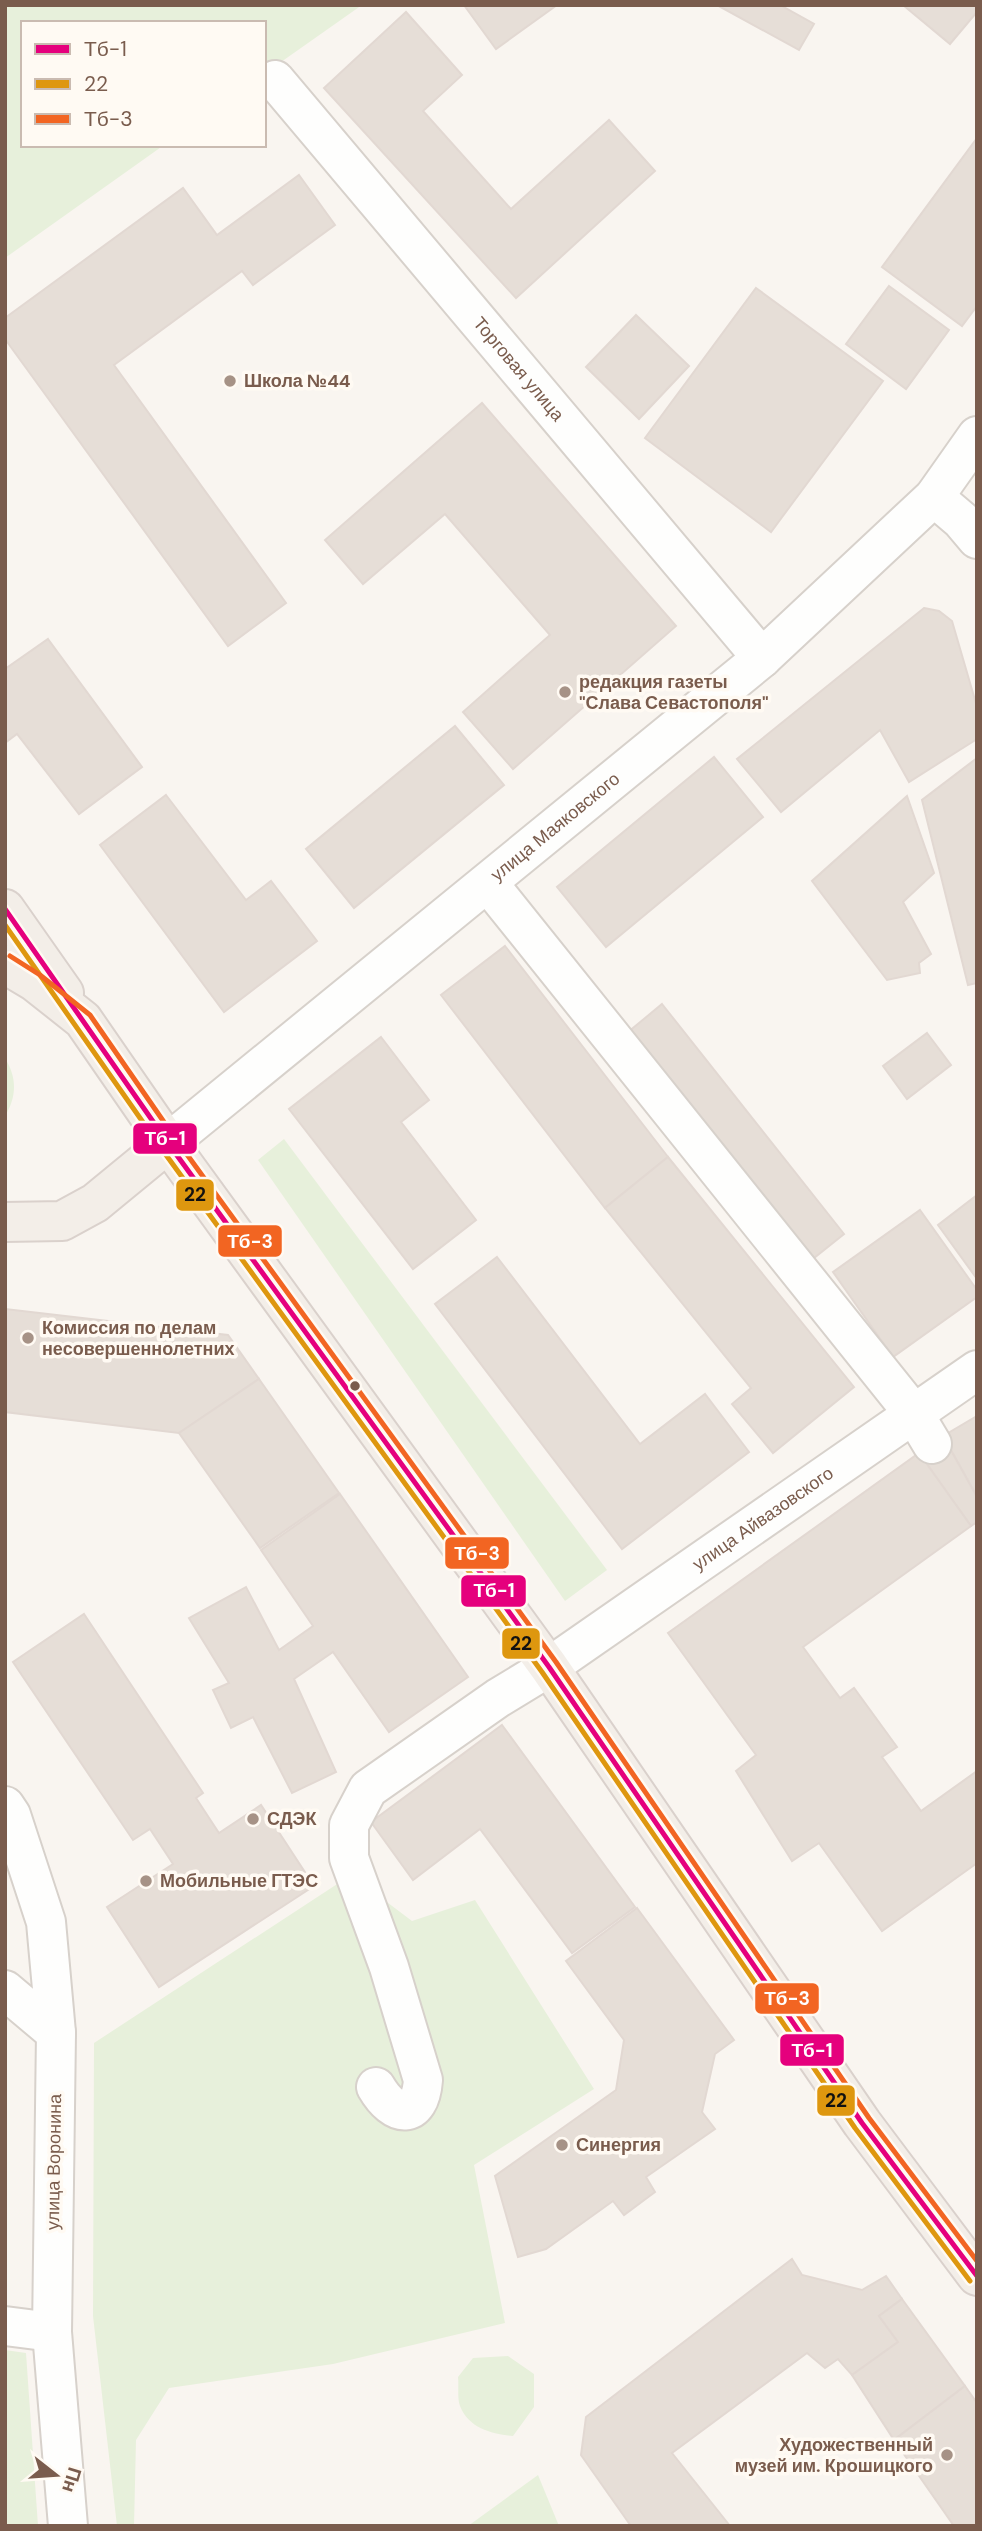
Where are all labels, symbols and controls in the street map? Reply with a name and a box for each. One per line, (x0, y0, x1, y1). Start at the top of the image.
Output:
legend (21, 21, 266, 147)
text: Тб-1 (84, 35, 127, 63)
text: 22 (84, 70, 108, 98)
text: Тб-3 (84, 105, 133, 133)
street label: Торговая улица (468, 312, 570, 427)
place label: Школа №44 (244, 369, 351, 393)
marker: Школа №44 (222, 373, 238, 389)
place label: редакция газеты "Слава Севастополя" (579, 670, 769, 715)
marker: редакция газеты "Слава Севастополя" (557, 684, 573, 700)
street label: улица Маяковского (486, 767, 625, 887)
line badge: Тб-1 (132, 1122, 198, 1155)
text: Тб-1 (144, 1126, 186, 1151)
line badge: 22 (175, 1178, 215, 1212)
text: 22 (184, 1182, 206, 1207)
line badge: Тб-3 (217, 1224, 283, 1258)
text: Тб-3 (227, 1229, 273, 1254)
place label: Комиссия по делам несовершеннолетних (42, 1316, 235, 1361)
marker: Комиссия по делам несовершеннолетних (20, 1330, 36, 1346)
unlabelled marker (348, 1379, 362, 1393)
street label: улица Айвазовского (688, 1461, 838, 1576)
line badge: Тб-3 (444, 1536, 510, 1570)
text: Тб-3 (454, 1541, 500, 1566)
line badge: Тб-1 (460, 1574, 527, 1608)
text: Тб-1 (473, 1578, 515, 1603)
line badge: 22 (501, 1627, 541, 1660)
text: 22 (510, 1631, 532, 1656)
place label: СДЭК (267, 1807, 317, 1831)
marker: СДЭК (245, 1811, 261, 1827)
place label: Мобильные ГТЭС (160, 1869, 318, 1893)
marker: Мобильные ГТЭС (138, 1873, 154, 1889)
line badge: Тб-3 (754, 1982, 820, 2015)
text: Тб-3 (764, 1986, 810, 2011)
line badge: Тб-1 (779, 2033, 845, 2067)
text: Тб-1 (791, 2038, 833, 2063)
line badge: 22 (816, 2084, 856, 2117)
text: 22 (825, 2088, 847, 2113)
street label: улица Воронина (41, 2093, 67, 2230)
place label: Синергия (576, 2133, 661, 2157)
marker: Синергия (554, 2137, 570, 2153)
place label: Художественный музей им. Крошицкого (735, 2433, 933, 2478)
north arrow (21, 2440, 91, 2510)
marker: Художественный музей им. Крошицкого (939, 2447, 955, 2463)
text: Пн (56, 2464, 87, 2495)

